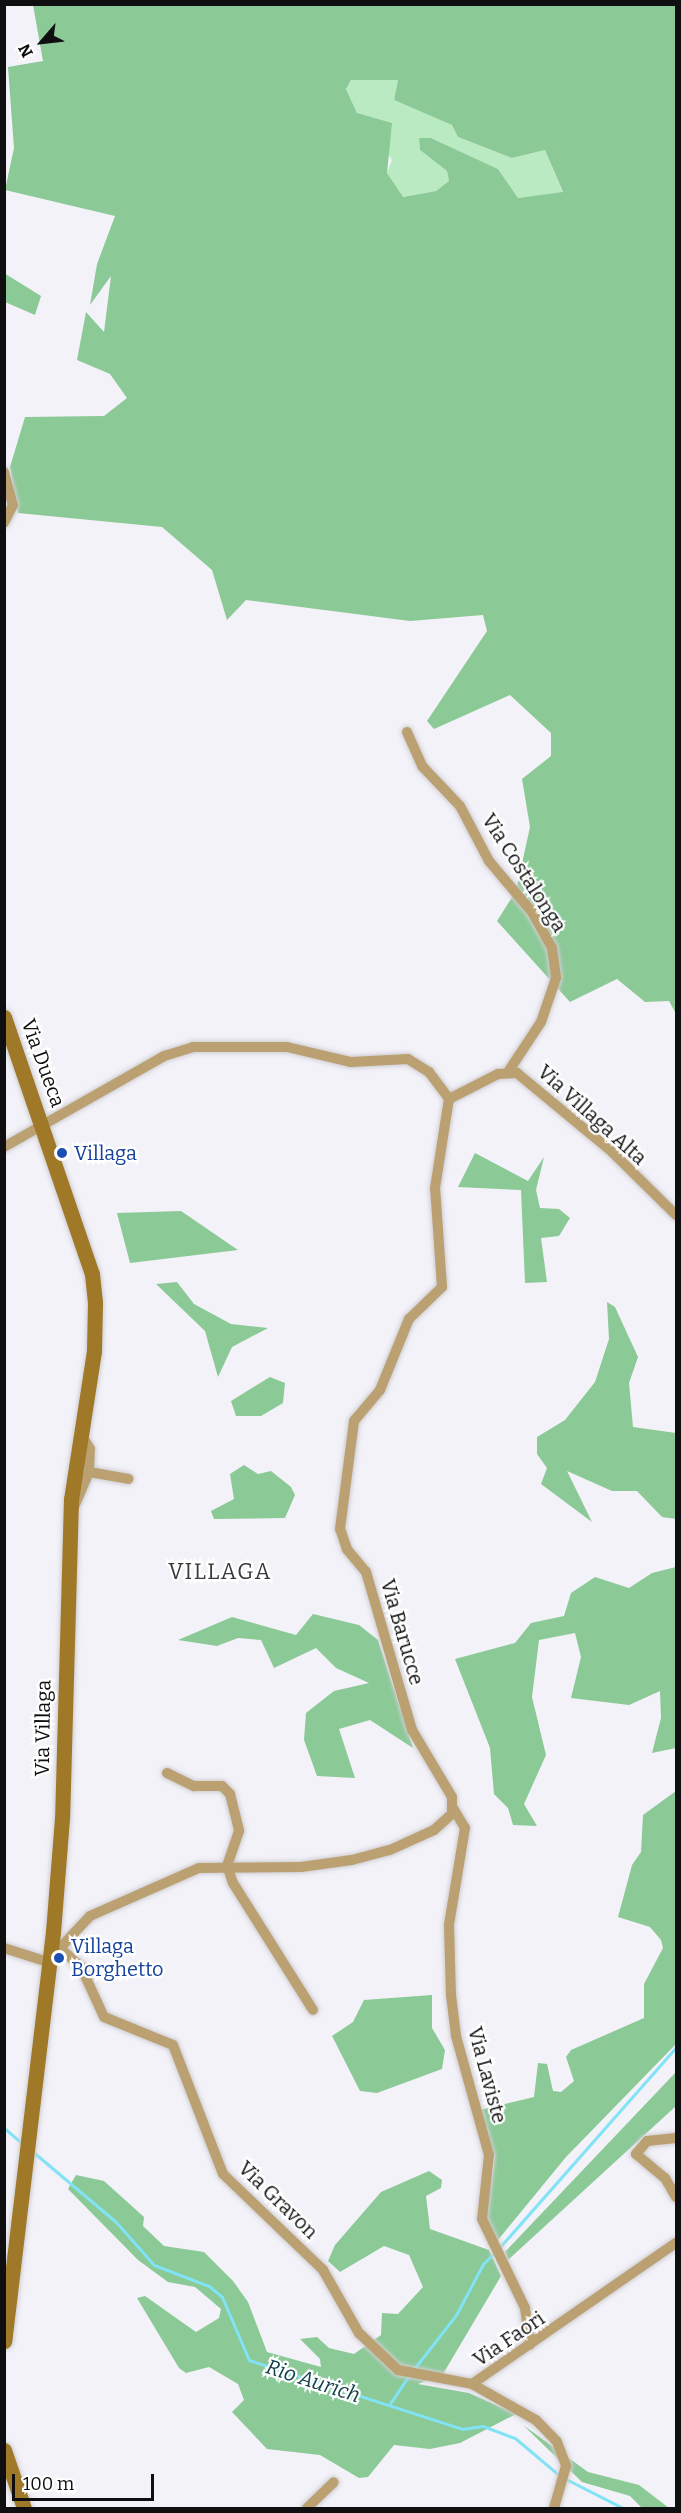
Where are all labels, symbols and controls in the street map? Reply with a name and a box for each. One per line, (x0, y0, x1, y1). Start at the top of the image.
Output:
north arrow (12, 12, 72, 72)
text: N (14, 41, 37, 61)
street label: Via Costalonga (477, 809, 571, 937)
street label: Via Dueca (16, 1016, 70, 1110)
street label: Via Villaga Alta (533, 1060, 651, 1170)
place label: Villaga (74, 1141, 137, 1165)
marker: Villaga (55, 1146, 69, 1160)
district label: VILLAGA (168, 1559, 272, 1585)
street label: Via Barucce (375, 1576, 429, 1688)
street label: Via Villaga (30, 1680, 56, 1776)
place label: Villaga Borghetto (71, 1934, 164, 1981)
marker: Villaga Borghetto (52, 1951, 66, 1965)
street label: Via Laviste (463, 2024, 511, 2126)
street label: Via Gravon (233, 2156, 323, 2244)
street label: Via Faori (469, 2306, 549, 2372)
water label: Rio Aurich (263, 2354, 363, 2408)
scale bar (15, 2462, 158, 2500)
text: 100 m (23, 2473, 74, 2495)

